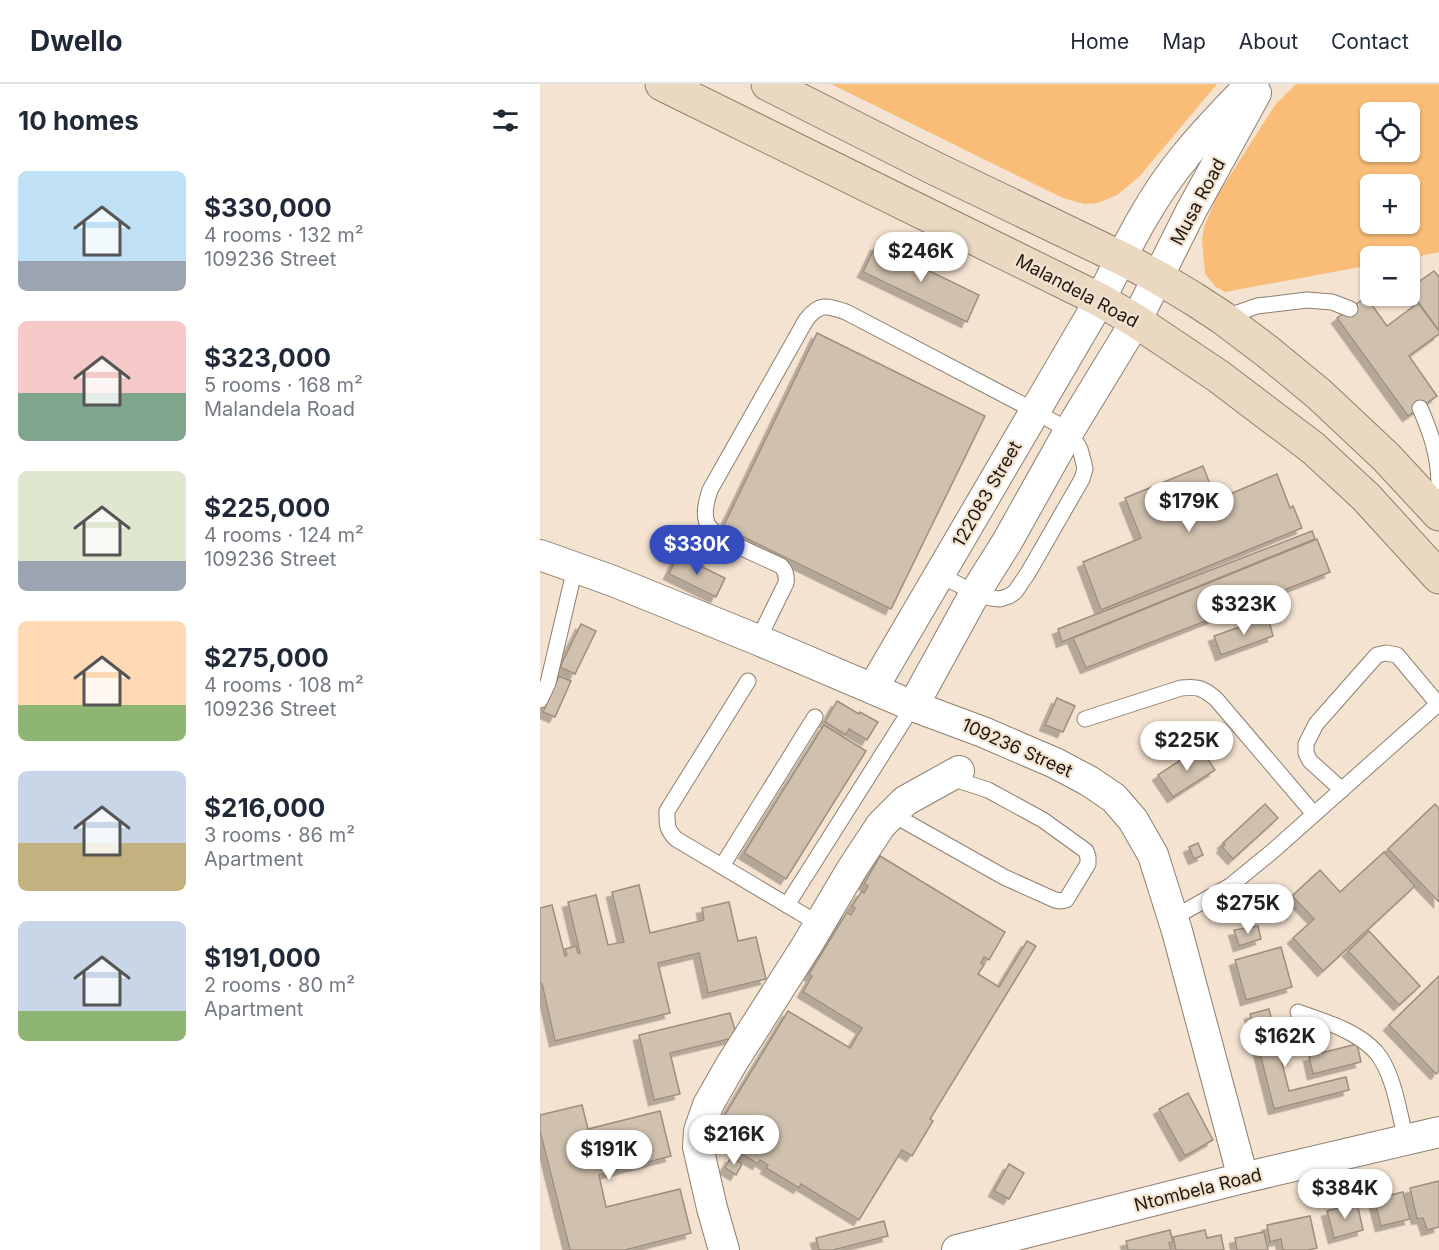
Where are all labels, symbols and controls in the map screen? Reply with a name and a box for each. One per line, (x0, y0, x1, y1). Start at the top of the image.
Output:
text: Dwello (30, 24, 123, 58)
text: Home (1070, 29, 1129, 54)
text: Map (1162, 29, 1206, 54)
text: About (1239, 29, 1298, 54)
text: Contact (1331, 29, 1409, 54)
map controls (1360, 102, 1420, 306)
button: locate (1360, 102, 1420, 162)
icon: filters (489, 104, 522, 137)
text: 10 homes (18, 105, 139, 136)
street label: Musa Road (1166, 155, 1229, 249)
button: + (1360, 174, 1420, 234)
text: $330,000 (204, 192, 332, 223)
icon: home (66, 195, 138, 267)
text: 4 rooms · 132 m² (204, 223, 363, 247)
pin: $246K (879, 232, 963, 283)
text: $246K (888, 239, 954, 263)
button: − (1360, 246, 1420, 306)
text: 109236 Street (204, 247, 336, 271)
street label: Malandela Road (1012, 249, 1142, 332)
text: $323,000 (204, 342, 331, 373)
icon: home (66, 345, 138, 417)
text: 5 rooms · 168 m² (204, 373, 363, 397)
text: Malandela Road (204, 397, 355, 421)
street label: 122083 Street (948, 437, 1025, 550)
pin: $179K (1147, 482, 1231, 533)
text: $179K (1159, 489, 1219, 513)
text: $225,000 (204, 492, 330, 523)
icon: home (66, 495, 138, 567)
text: 4 rooms · 124 m² (204, 523, 364, 547)
pin: $330K (655, 525, 739, 576)
text: $330K (664, 532, 730, 556)
text: 109236 Street (204, 547, 336, 571)
pin: $323K (1202, 585, 1286, 636)
text: $323K (1211, 592, 1277, 616)
text: $275,000 (204, 642, 329, 673)
icon: home (66, 645, 138, 717)
text: 4 rooms · 108 m² (204, 673, 364, 697)
text: 109236 Street (204, 697, 336, 721)
street label: 109236 Street (959, 714, 1076, 781)
pin: $225K (1145, 721, 1229, 772)
text: $225K (1154, 728, 1220, 752)
text: $216,000 (204, 792, 325, 823)
icon: home (66, 795, 138, 867)
text: 3 rooms · 86 m² (204, 823, 355, 847)
text: Apartment (204, 847, 303, 871)
pin: $275K (1206, 884, 1290, 935)
text: $275K (1216, 891, 1280, 915)
text: $191,000 (204, 942, 321, 973)
icon: home (66, 945, 138, 1017)
text: 2 rooms · 80 m² (204, 973, 355, 997)
text: Apartment (204, 997, 303, 1021)
pin: $162K (1243, 1017, 1327, 1068)
text: $162K (1254, 1024, 1316, 1048)
pin: $216K (692, 1115, 776, 1166)
text: $216K (703, 1122, 765, 1146)
pin: $191K (567, 1130, 651, 1181)
text: $191K (580, 1137, 638, 1161)
street label: Ntombela Road (1132, 1164, 1264, 1215)
pin: $384K (1303, 1169, 1387, 1220)
text: $384K (1312, 1176, 1378, 1200)

